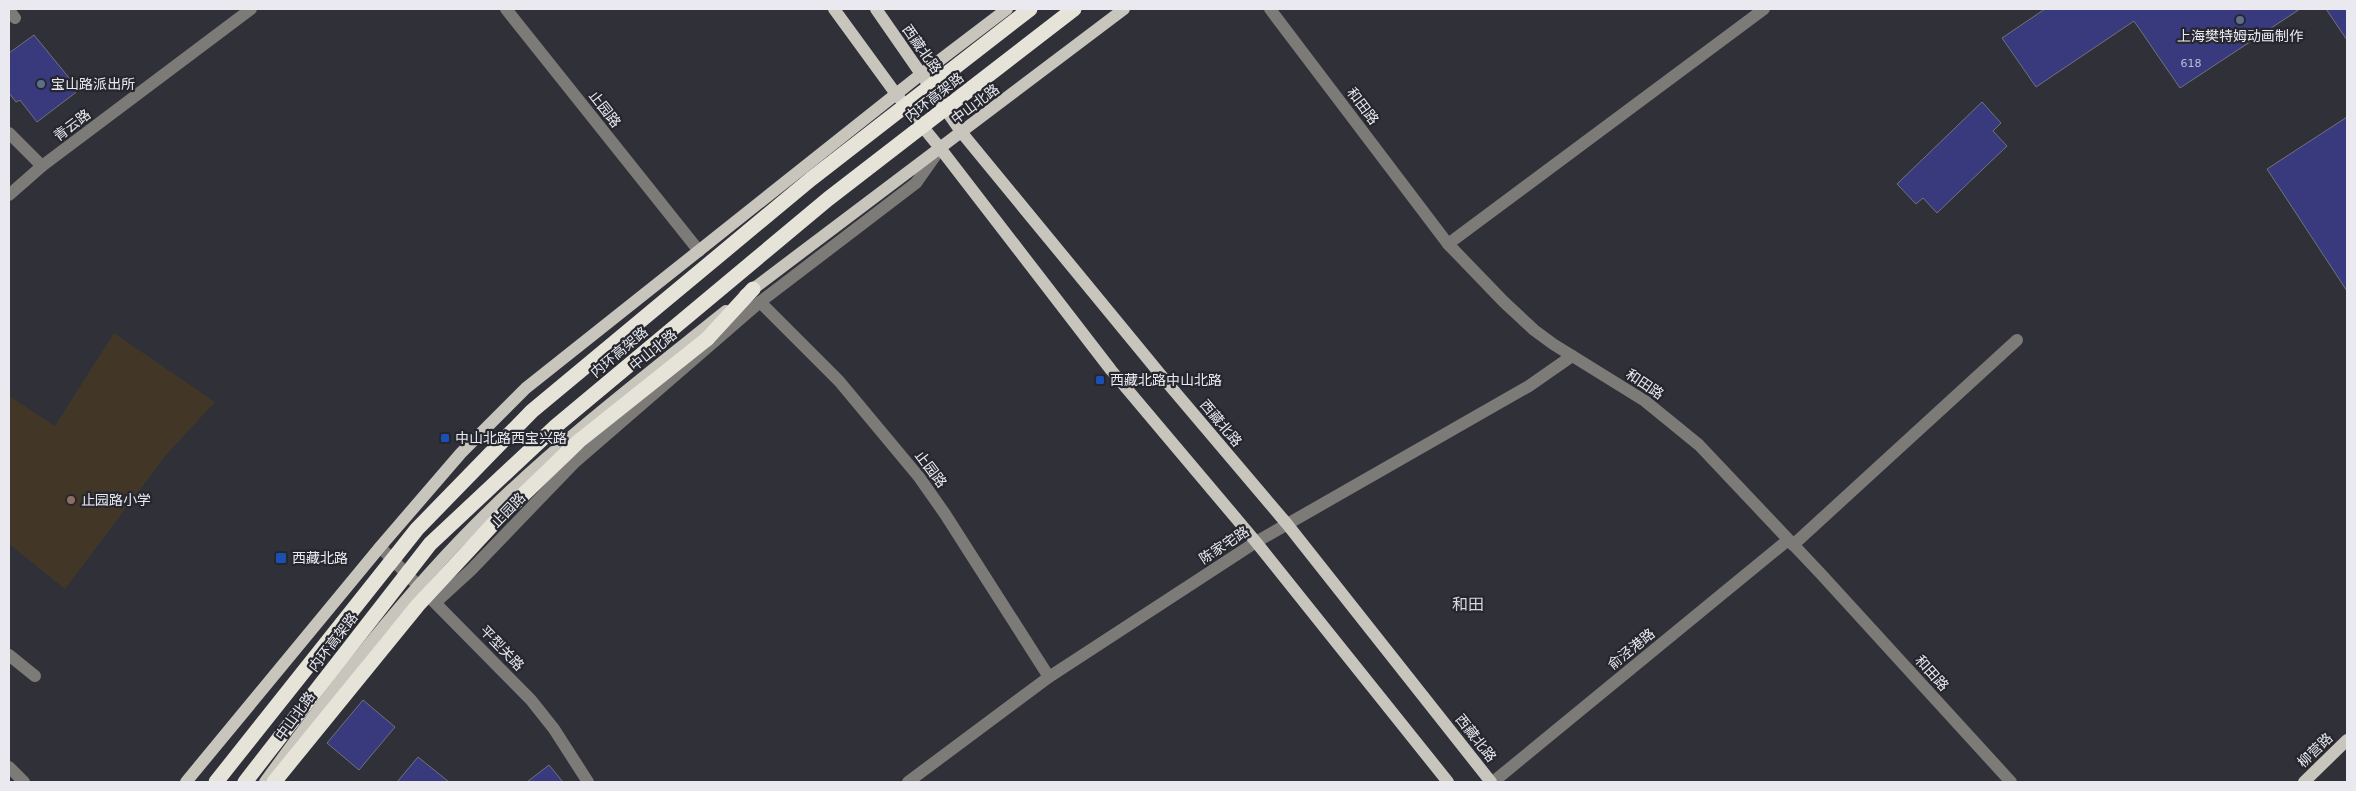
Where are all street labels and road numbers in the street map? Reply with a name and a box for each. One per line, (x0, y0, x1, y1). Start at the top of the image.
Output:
street label: 西藏北路 (899, 21, 945, 77)
street label: 内环高架路 (901, 69, 967, 125)
street label: 中山北路 (948, 81, 1002, 127)
street label: 和田路 (1344, 84, 1382, 128)
street label: 止园路 (586, 88, 624, 130)
street label: 青云路 (50, 106, 94, 144)
street label: 内环高架路 (587, 323, 651, 381)
street label: 中山北路 (626, 326, 680, 374)
street label: 和田路 (1623, 366, 1667, 402)
street label: 西藏北路 (1197, 396, 1245, 450)
street label: 止园路 (912, 447, 950, 491)
street label: 止园路 (488, 489, 528, 531)
street label: 陈家宅路 (1196, 523, 1252, 567)
street label: 内环高架路 (305, 609, 361, 675)
street label: 平型关路 (477, 622, 527, 674)
street label: 俞泾港路 (1604, 625, 1658, 673)
street label: 和田路 (1912, 652, 1952, 694)
street label: 中山北路 (272, 689, 318, 743)
street label: 西藏北路 (1452, 711, 1500, 765)
street label: 柳营路 (2294, 730, 2336, 770)

